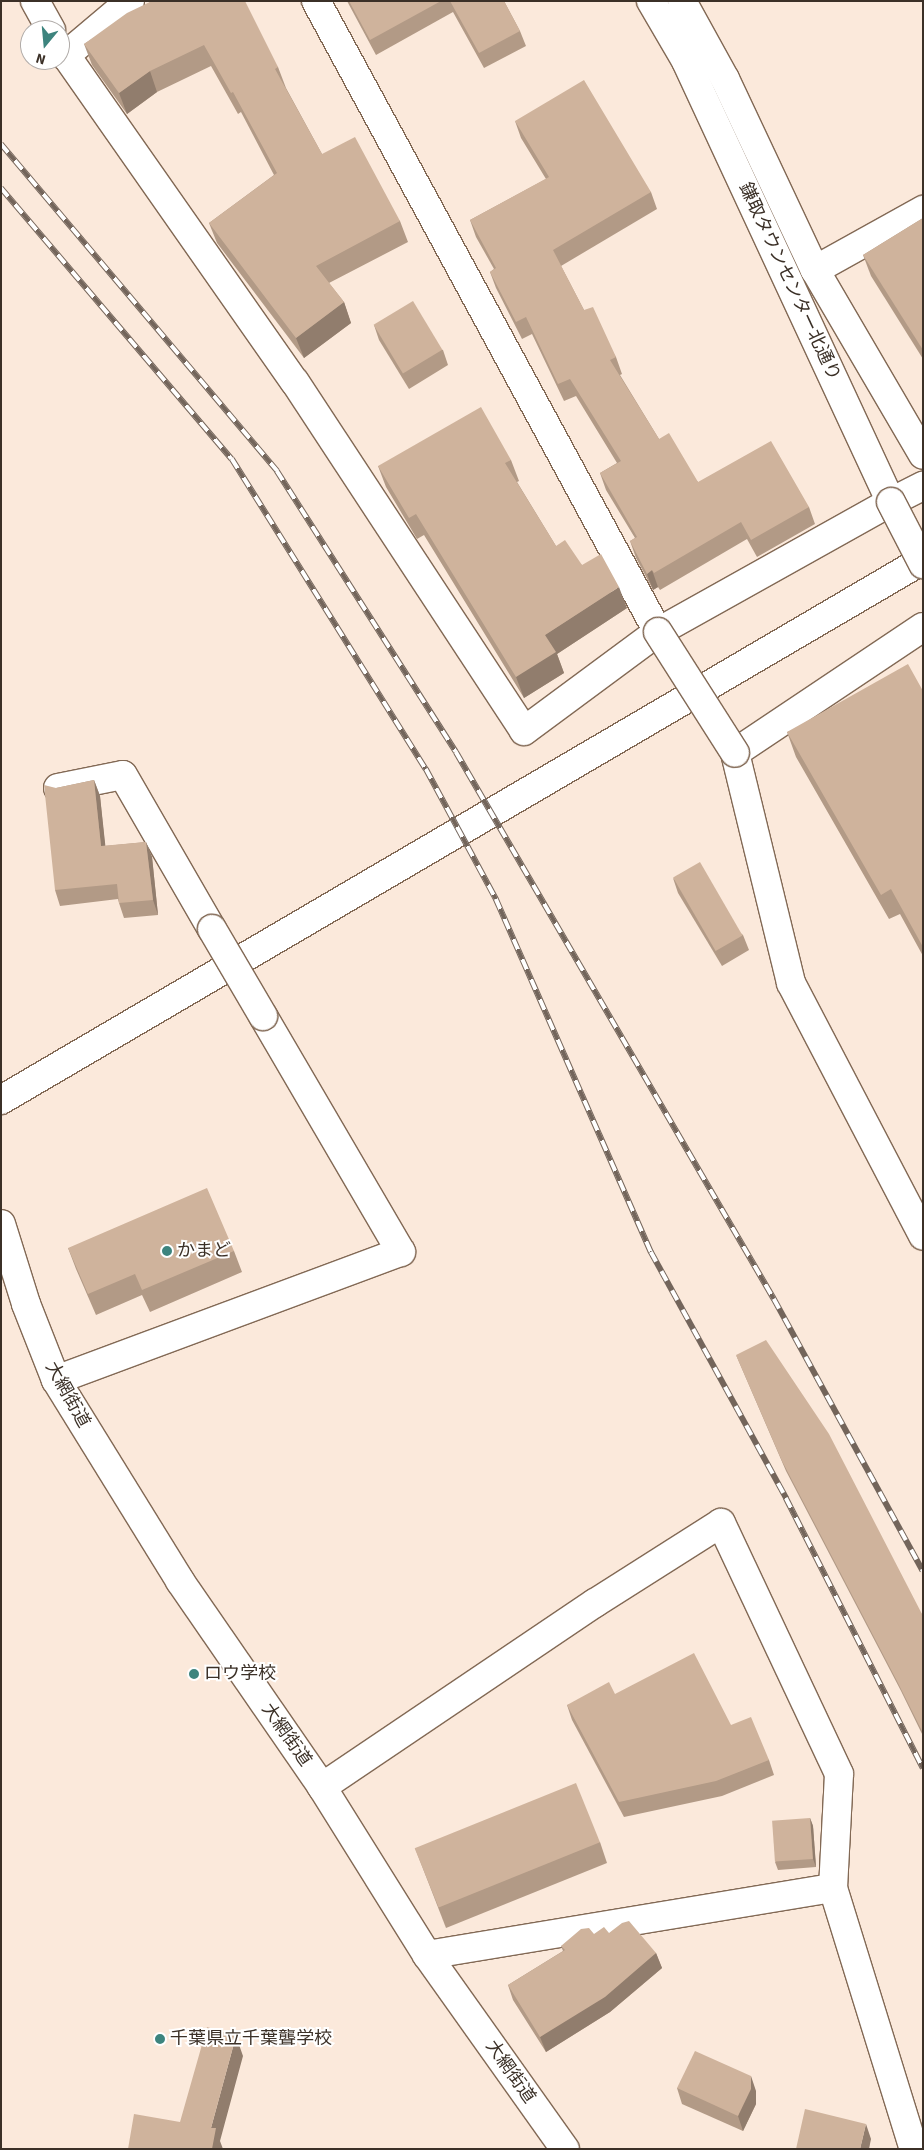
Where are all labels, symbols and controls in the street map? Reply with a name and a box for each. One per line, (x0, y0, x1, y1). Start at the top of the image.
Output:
north arrow (20, 20, 70, 70)
text: N (34, 47, 48, 69)
street label: 鎌取タウンセンター北通り (734, 180, 844, 384)
place label: かまど (177, 1240, 231, 1262)
marker: かまど (161, 1245, 173, 1257)
street label: 大網街道 (40, 1358, 94, 1432)
place label: ロウ学校 (204, 1663, 276, 1685)
marker: ロウ学校 (188, 1668, 200, 1680)
street label: 大網街道 (257, 1699, 315, 1771)
place label: 千葉県立千葉聾学校 (170, 2028, 332, 2050)
marker: 千葉県立千葉聾学校 (154, 2033, 166, 2045)
street label: 大網街道 (481, 2036, 539, 2108)

